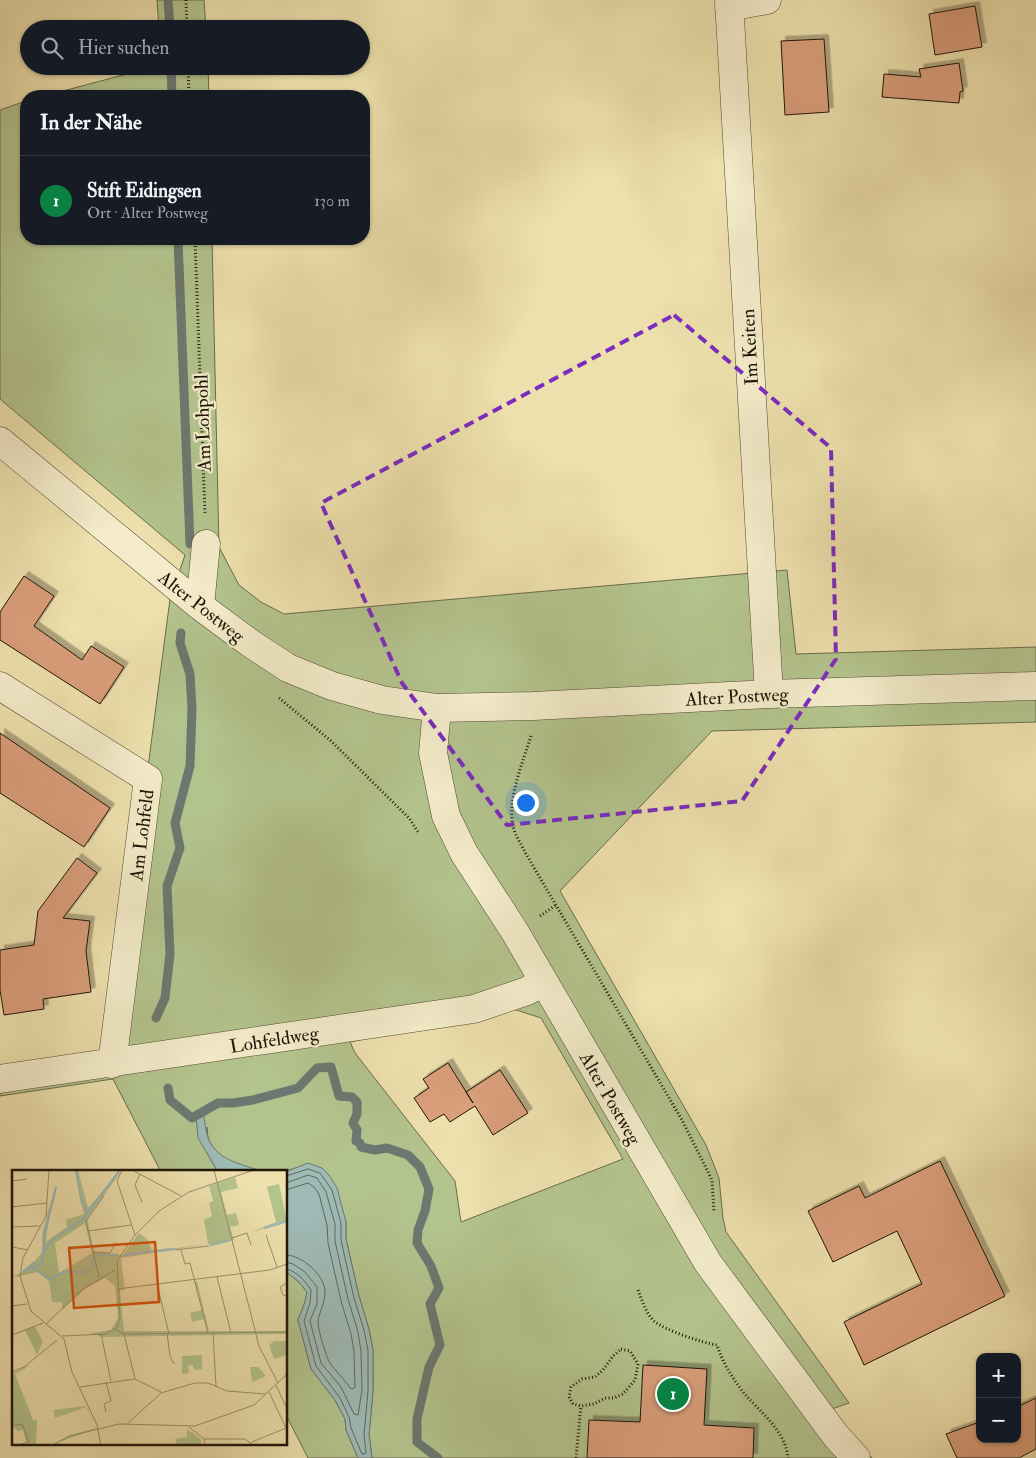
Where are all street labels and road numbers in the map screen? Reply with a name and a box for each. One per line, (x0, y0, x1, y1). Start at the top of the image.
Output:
street label: Im Keiten (736, 308, 764, 386)
street label: Am Lohpohl (189, 374, 218, 473)
street label: Alter Postweg (153, 565, 250, 648)
street label: Alter Postweg (684, 682, 790, 712)
street label: Am Lohfeld (124, 787, 160, 883)
street label: Lohfeldweg (228, 1021, 321, 1059)
street label: Alter Postweg (573, 1047, 647, 1150)

